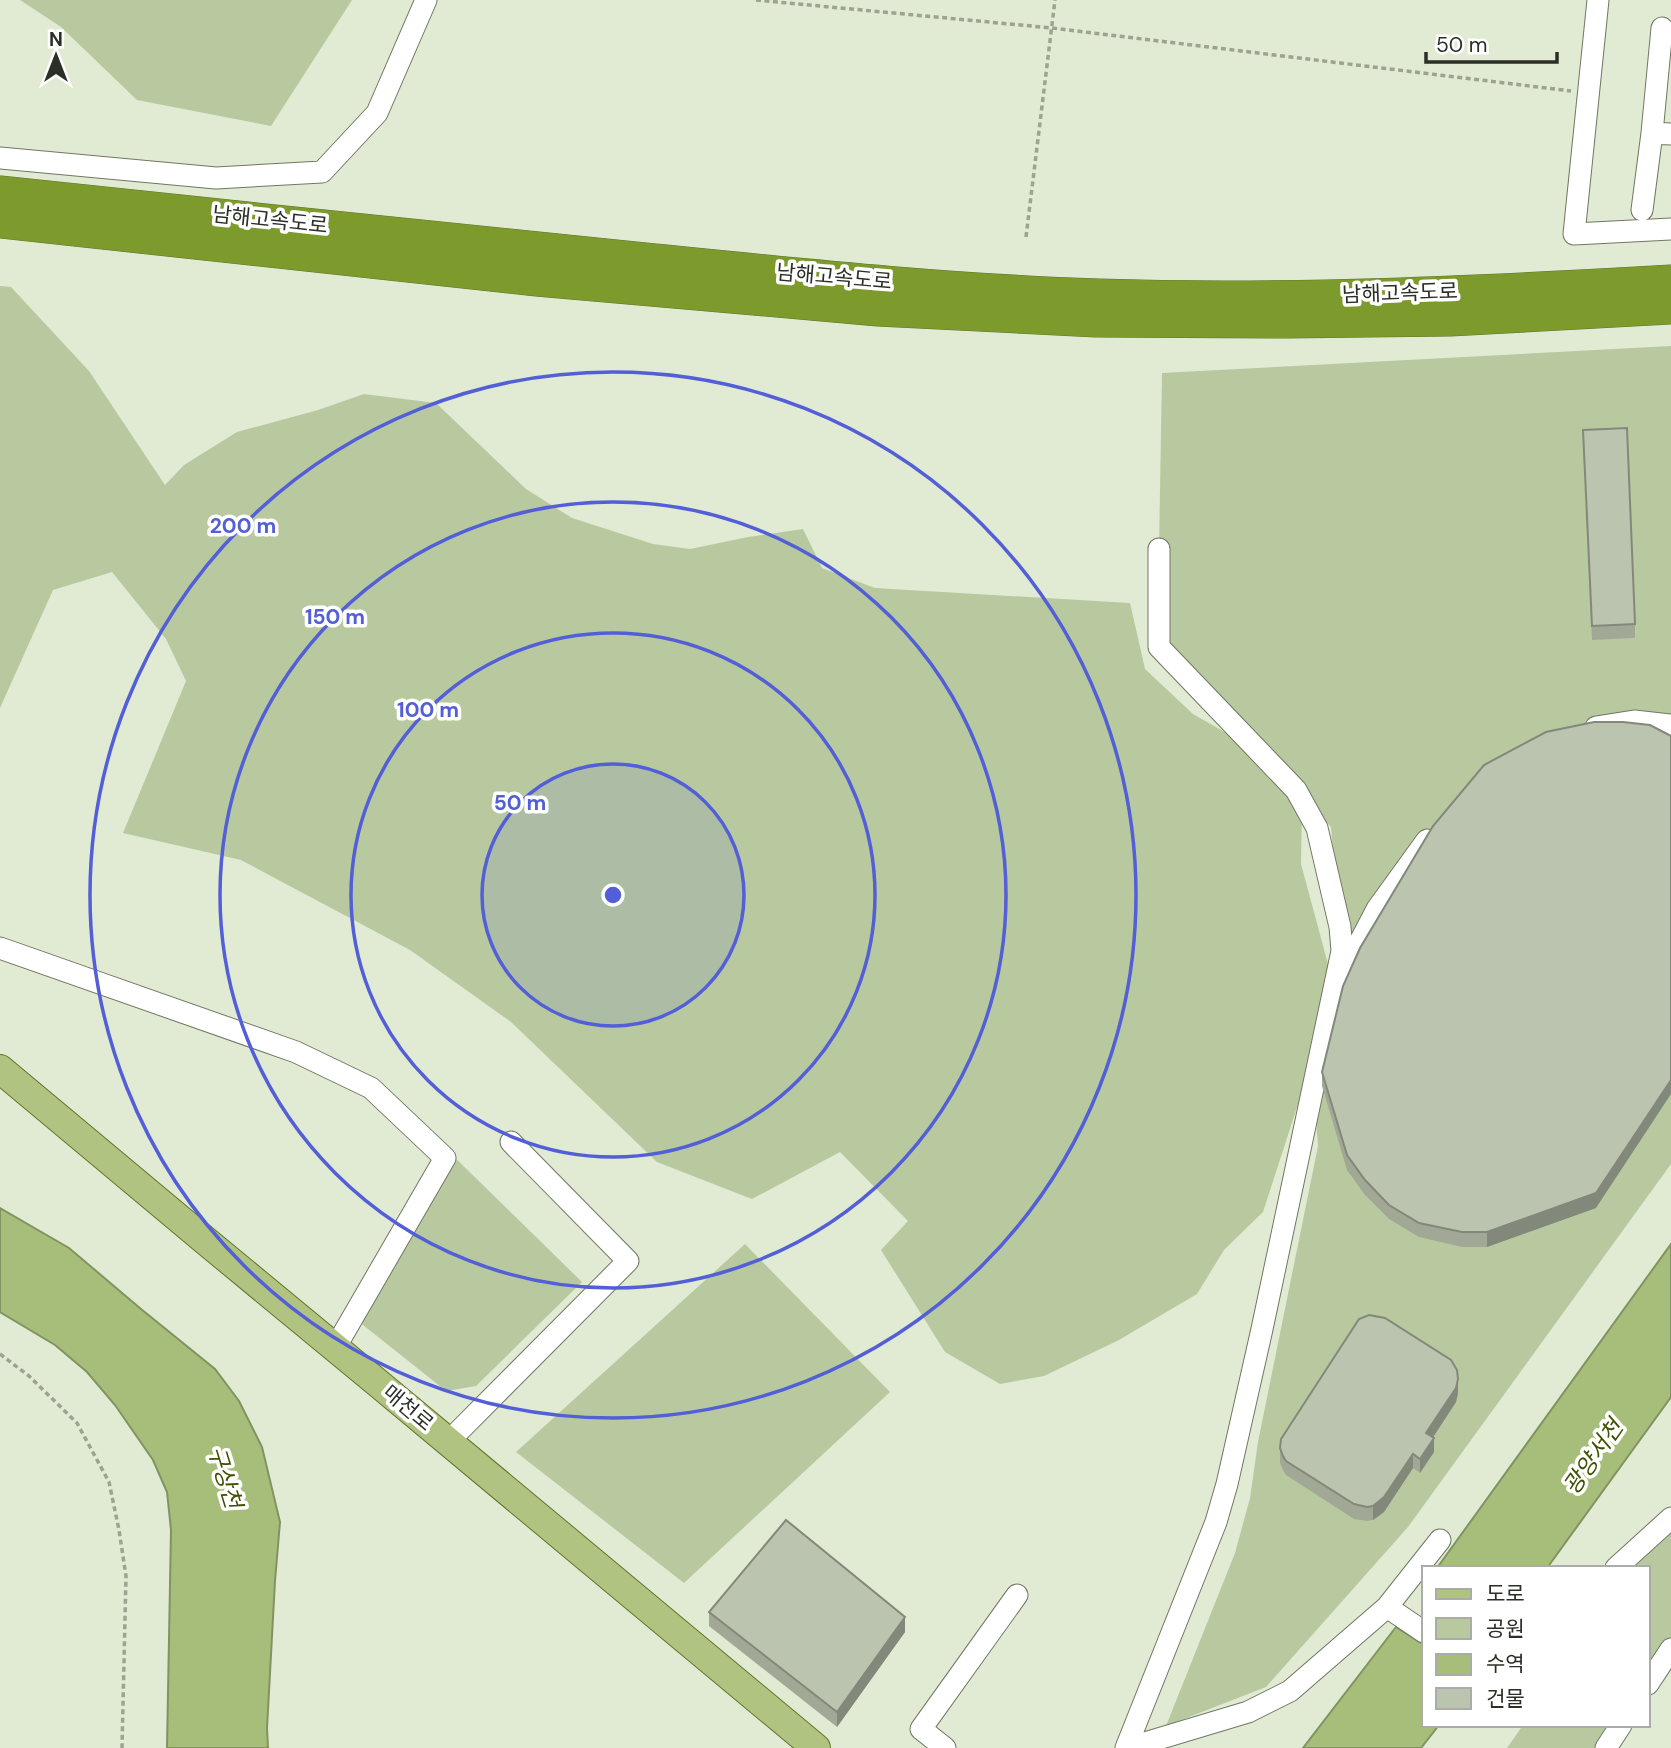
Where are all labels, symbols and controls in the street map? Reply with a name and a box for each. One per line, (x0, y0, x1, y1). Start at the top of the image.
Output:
north arrow (21, 21, 91, 91)
scale bar (1426, 21, 1557, 65)
text: N (49, 27, 63, 52)
text: 50 m (1436, 31, 1487, 59)
street label: 남해고속도로 (211, 200, 329, 240)
street label: 남해고속도로 (775, 258, 893, 296)
street label: 남해고속도로 (1342, 277, 1458, 309)
text: 200 m (210, 512, 276, 540)
text: 150 m (305, 603, 365, 631)
text: 100 m (397, 696, 459, 724)
text: 50 m (494, 789, 546, 817)
centre of rings (601, 883, 625, 907)
street label: 매천로 (377, 1379, 439, 1437)
water label: 광양서천 (1556, 1411, 1631, 1500)
water label: 구상천 (201, 1442, 249, 1514)
legend (1422, 1566, 1650, 1727)
text: 도로 (1486, 1580, 1525, 1608)
text: 공원 (1486, 1615, 1525, 1643)
text: 수역 (1486, 1650, 1525, 1678)
text: 건물 (1486, 1685, 1525, 1713)

